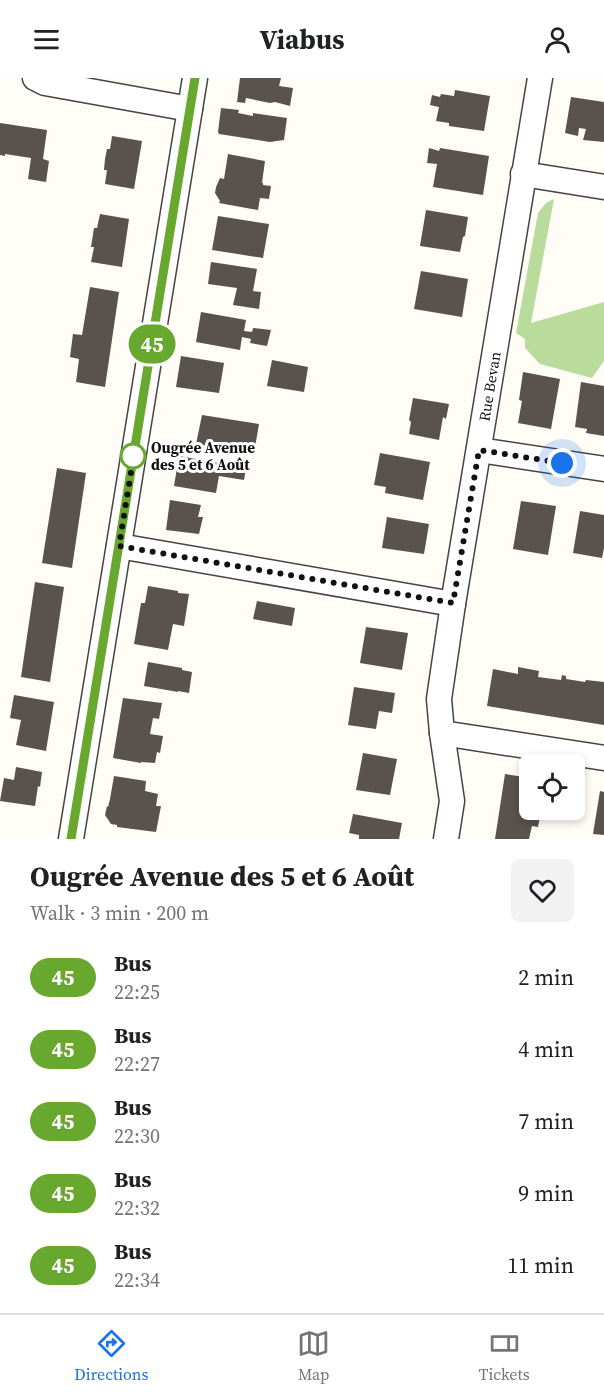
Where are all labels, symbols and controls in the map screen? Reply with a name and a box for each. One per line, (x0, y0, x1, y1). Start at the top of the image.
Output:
text: Viabus (260, 21, 344, 58)
icon: menu (30, 23, 63, 56)
icon: person (541, 23, 574, 56)
line badge: 45 (125, 324, 179, 364)
text: 45 (141, 330, 163, 359)
street label: Rue Bevan (473, 350, 505, 423)
place label: Ougrée Avenue des 5 et 6 Août (151, 437, 255, 475)
marker: Ougrée Avenue des 5 et 6 Août (120, 443, 146, 469)
your location (547, 448, 577, 478)
map controls (519, 754, 585, 820)
button: locate (519, 754, 585, 820)
text: Ougrée Avenue des 5 et 6 Août (30, 857, 414, 895)
button: heart (511, 859, 574, 922)
text: Walk · 3 min · 200 m (30, 899, 209, 927)
text: Bus (114, 948, 151, 978)
text: 2 min (518, 962, 574, 992)
text: 45 (52, 963, 74, 992)
text: 22:25 (114, 978, 160, 1006)
text: Bus (114, 1020, 151, 1050)
text: 4 min (518, 1034, 574, 1064)
text: 45 (52, 1035, 74, 1064)
text: 22:27 (114, 1050, 160, 1078)
text: Bus (114, 1092, 151, 1122)
text: 7 min (518, 1106, 574, 1136)
text: 45 (52, 1107, 74, 1136)
text: 22:30 (114, 1122, 160, 1150)
text: Bus (114, 1164, 151, 1194)
text: 9 min (518, 1178, 574, 1208)
text: 45 (52, 1179, 74, 1208)
text: 22:32 (114, 1194, 160, 1222)
text: Bus (114, 1236, 151, 1266)
text: 11 min (507, 1250, 574, 1280)
text: 45 (52, 1251, 74, 1280)
text: 22:34 (114, 1266, 160, 1294)
tab: Directions (74, 1327, 148, 1385)
tab: Map (297, 1327, 330, 1385)
tab: Tickets (479, 1327, 530, 1385)

